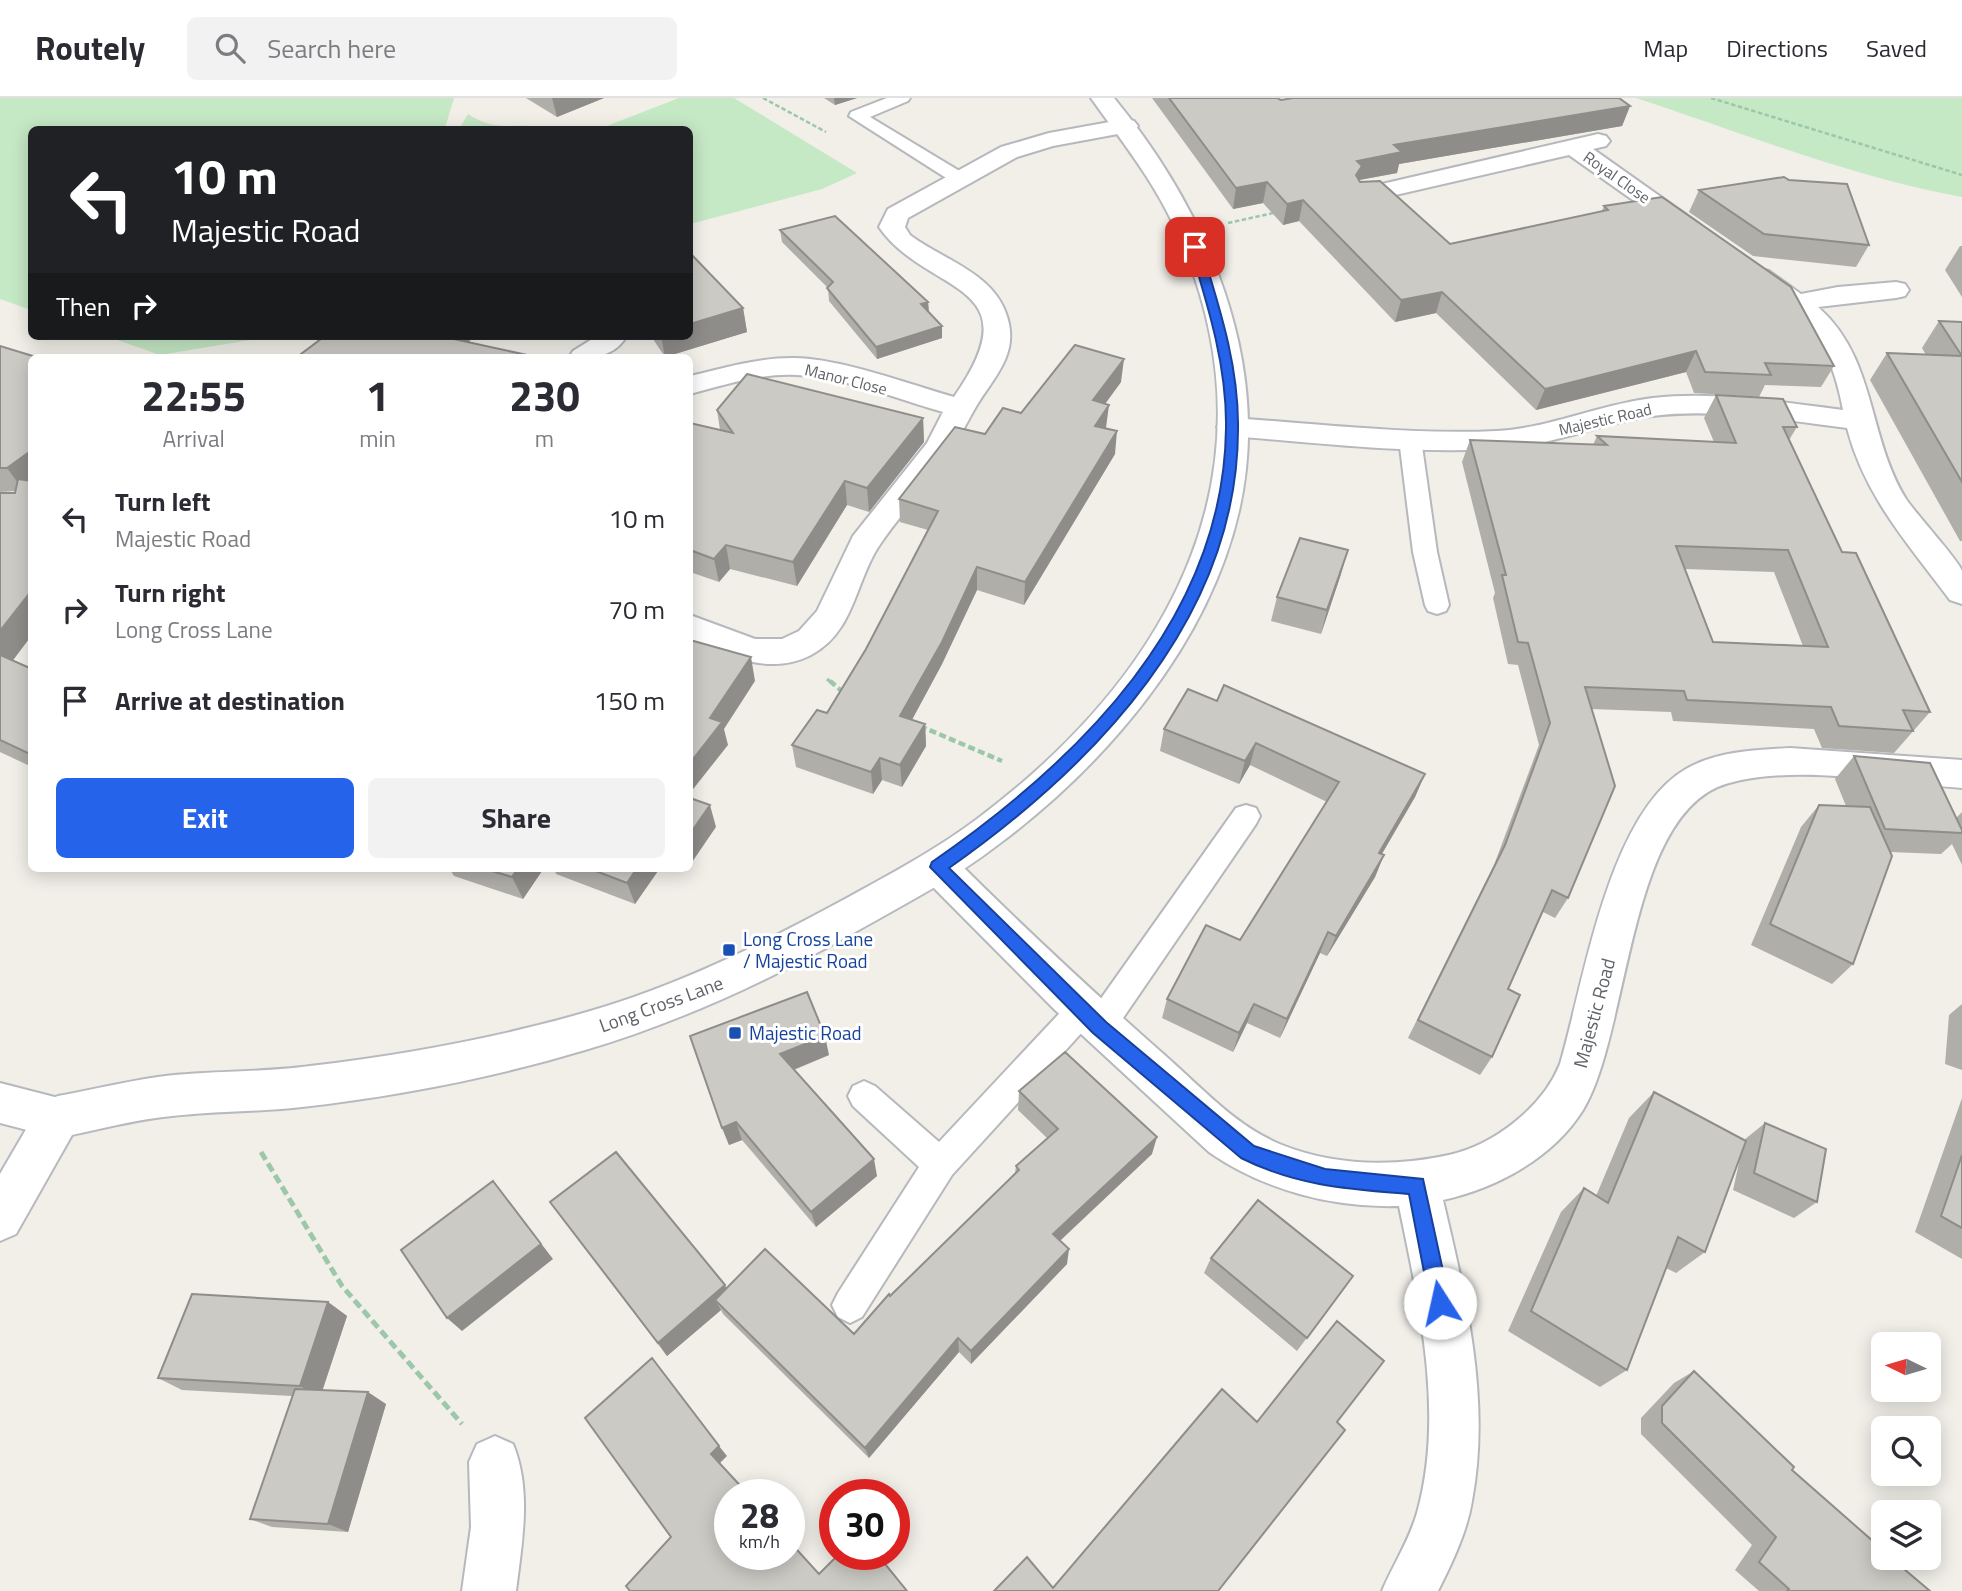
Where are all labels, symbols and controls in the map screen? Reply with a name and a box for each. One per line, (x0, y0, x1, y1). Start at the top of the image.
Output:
search box (187, 17, 677, 80)
text: Routely (35, 23, 145, 73)
icon: search (211, 29, 249, 67)
text: Search here (267, 29, 396, 68)
text: Map (1643, 30, 1688, 66)
text: Directions (1726, 30, 1828, 66)
text: Saved (1866, 30, 1927, 66)
text: 10 m (171, 138, 278, 213)
street label: Royal Close (1579, 145, 1655, 209)
icon: left (56, 154, 147, 245)
text: Majestic Road (171, 206, 360, 254)
pin (1165, 217, 1225, 277)
icon: arrive (1176, 228, 1214, 266)
text: Then (56, 287, 111, 326)
icon: right (125, 287, 163, 325)
street label: Manor Close (802, 357, 890, 401)
text: 22:55 (141, 363, 246, 427)
text: 1 (366, 363, 389, 427)
text: 230 (509, 363, 580, 427)
street label: Majestic Road (1556, 397, 1654, 441)
text: Arrival (162, 421, 225, 456)
text: min (359, 421, 396, 456)
text: m (535, 421, 554, 456)
text: Turn left (115, 482, 210, 521)
text: 10 m (608, 499, 665, 538)
icon: left (56, 500, 94, 538)
text: Majestic Road (115, 521, 251, 556)
text: Turn right (115, 573, 226, 612)
text: 70 m (608, 590, 665, 629)
icon: right (56, 591, 94, 629)
text: Long Cross Lane (115, 612, 273, 647)
text: Arrive at destination (115, 681, 345, 720)
text: 150 m (594, 681, 665, 720)
icon: arrive (56, 682, 94, 720)
button: Exit (56, 778, 354, 858)
button: Share (368, 778, 665, 858)
place label: Long Cross Lane / Majestic Road (743, 924, 873, 975)
marker: Long Cross Lane / Majestic Road (721, 942, 737, 958)
street label: Majestic Road (1565, 955, 1622, 1071)
street label: Long Cross Lane (595, 968, 727, 1039)
place label: Majestic Road (749, 1018, 862, 1047)
marker: Majestic Road (727, 1025, 743, 1041)
position arrow (1403, 1266, 1477, 1340)
north arrow (1871, 1332, 1941, 1402)
map controls (1871, 1332, 1941, 1570)
button: search (1871, 1416, 1941, 1486)
speed limit sign: 30 (819, 1479, 910, 1570)
text: 28 (740, 1488, 779, 1542)
button: layers (1871, 1500, 1941, 1570)
text: km/h (739, 1528, 780, 1555)

